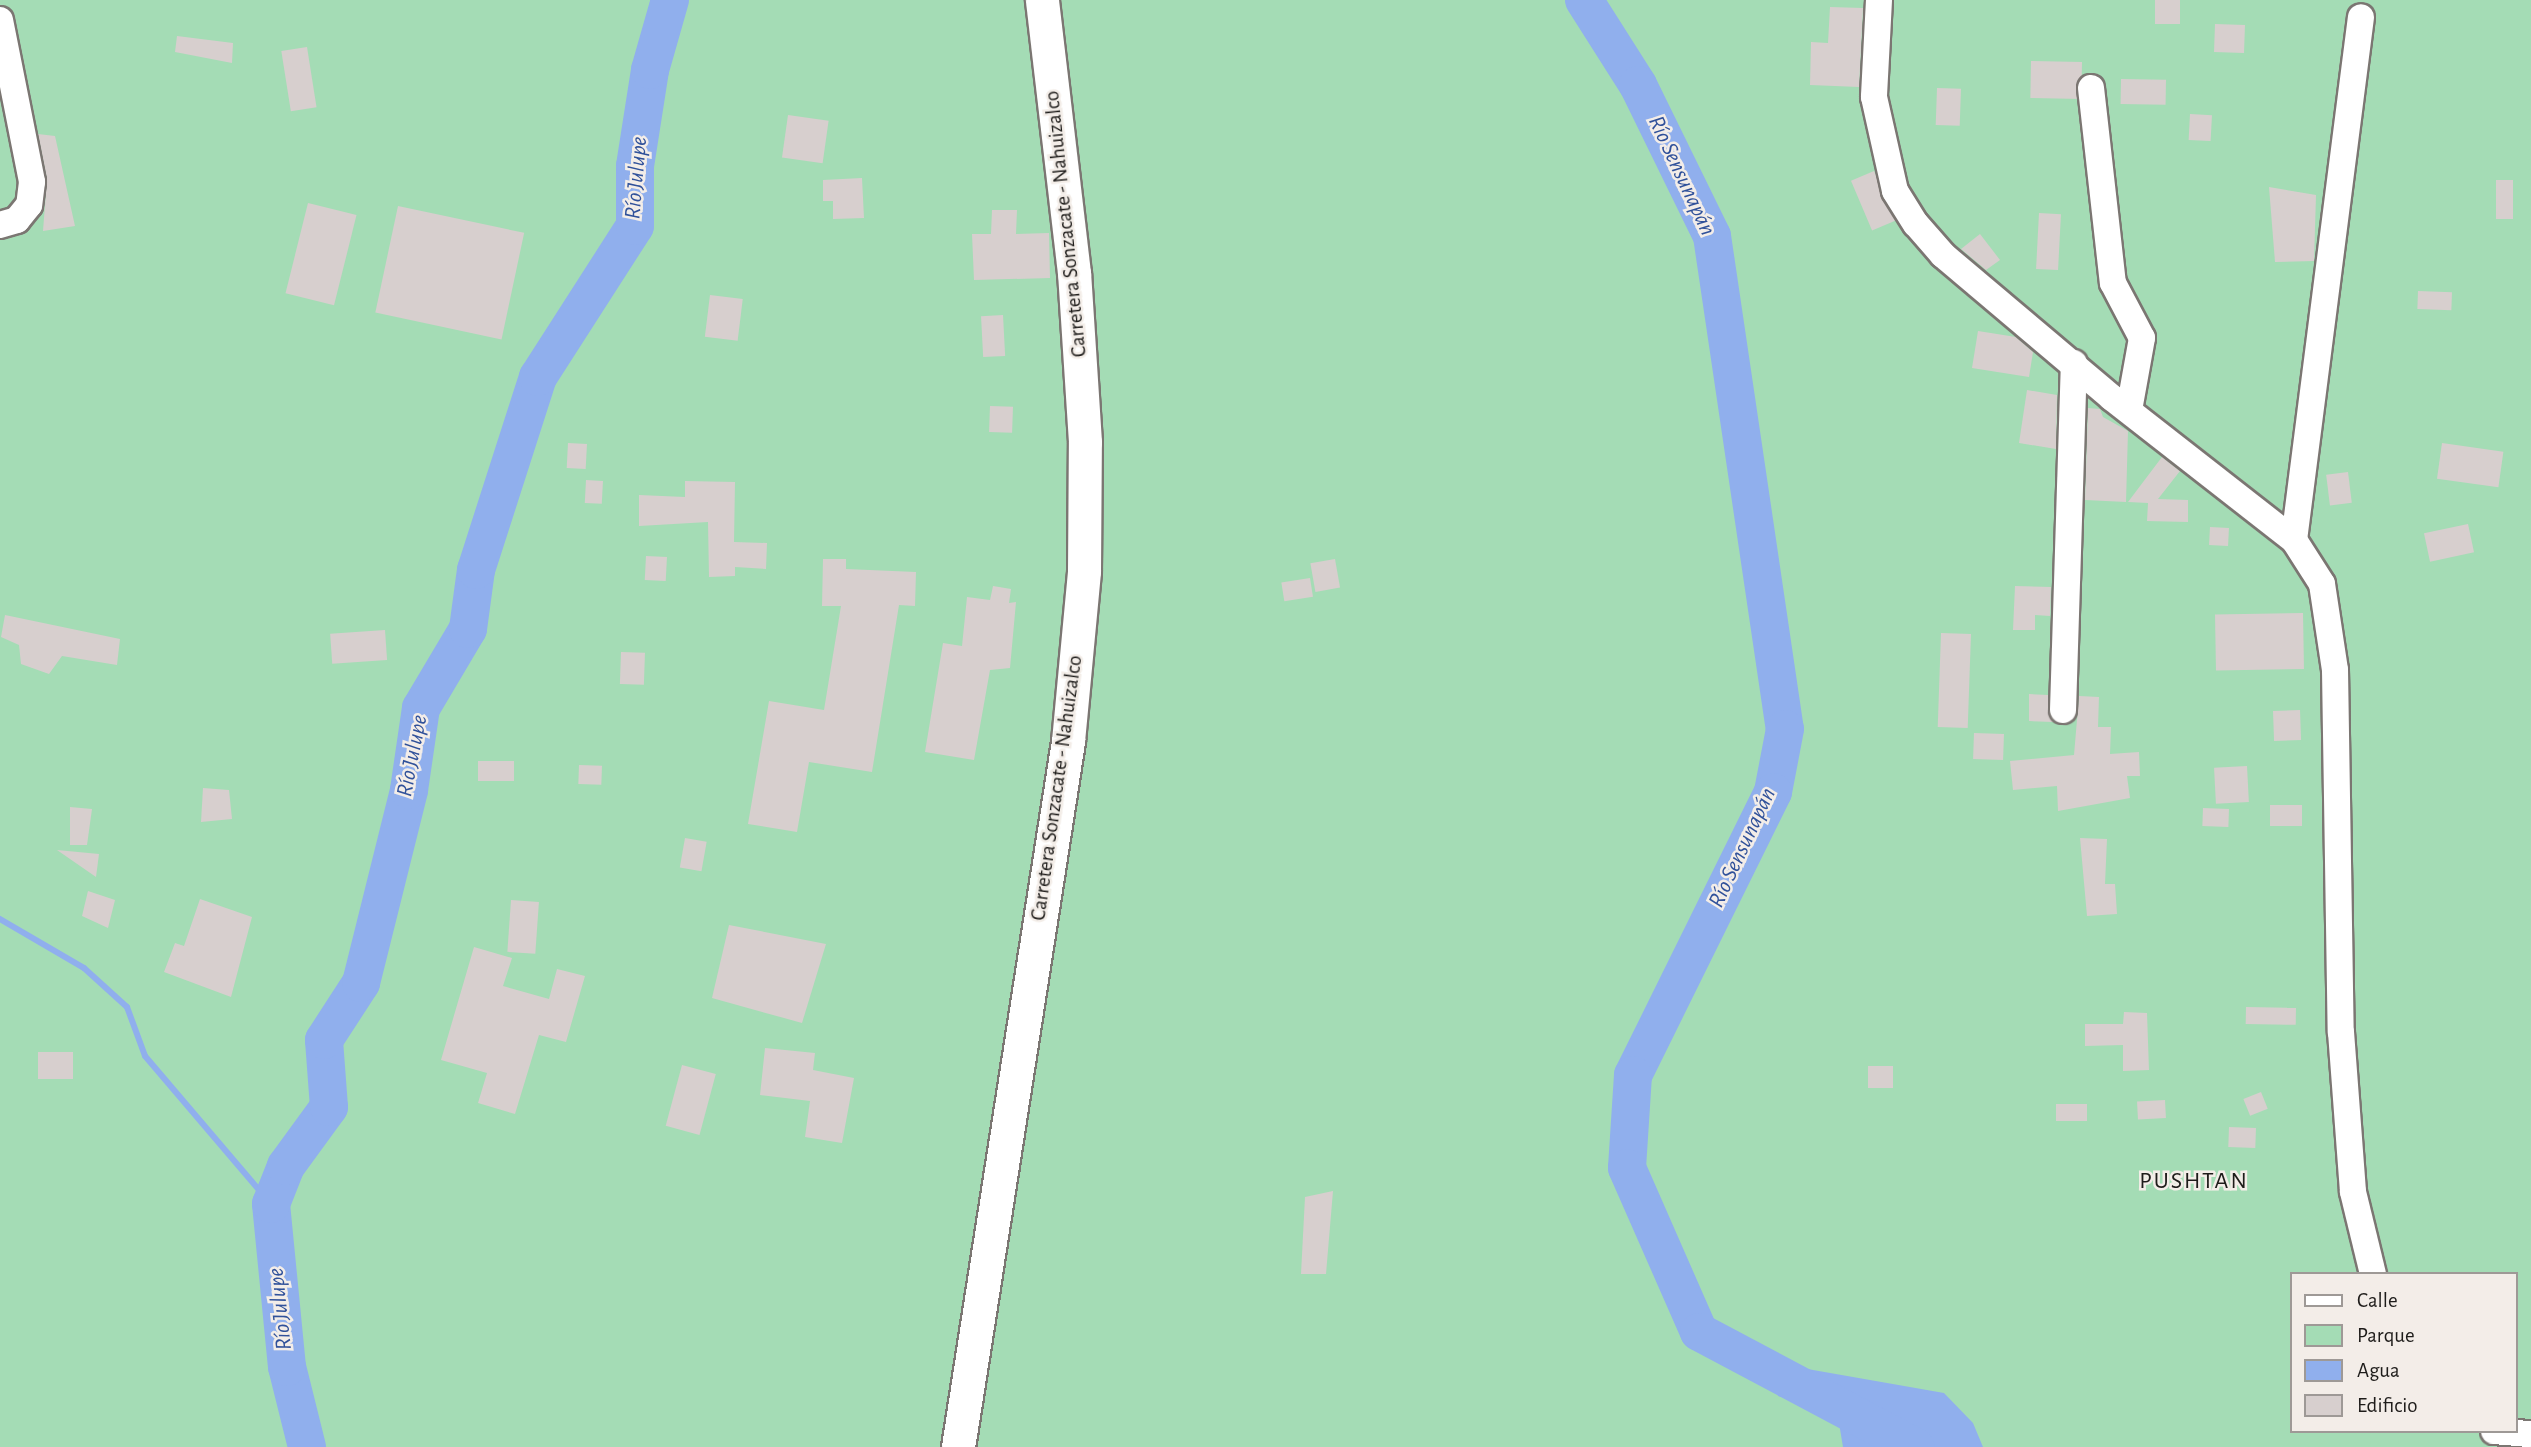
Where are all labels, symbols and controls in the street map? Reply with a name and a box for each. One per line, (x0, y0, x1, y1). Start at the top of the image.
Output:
street label: Carretera Sonzacate - Nahuizalco (1039, 90, 1093, 358)
water label: Río Sensunapán (1641, 112, 1721, 240)
water label: Río Julupe (620, 136, 654, 220)
street label: Carretera Sonzacate - Nahuizalco (1026, 654, 1088, 922)
water label: Río Julupe (392, 713, 434, 799)
water label: Río Sensunapán (1703, 784, 1783, 912)
district label: PUSHTAN (2140, 1168, 2248, 1196)
water label: Río Julupe (263, 1266, 299, 1352)
legend (2290, 1272, 2517, 1433)
text: Calle (2357, 1290, 2398, 1311)
text: Parque (2357, 1325, 2415, 1346)
text: Agua (2357, 1360, 2400, 1381)
text: Edificio (2357, 1395, 2418, 1416)

